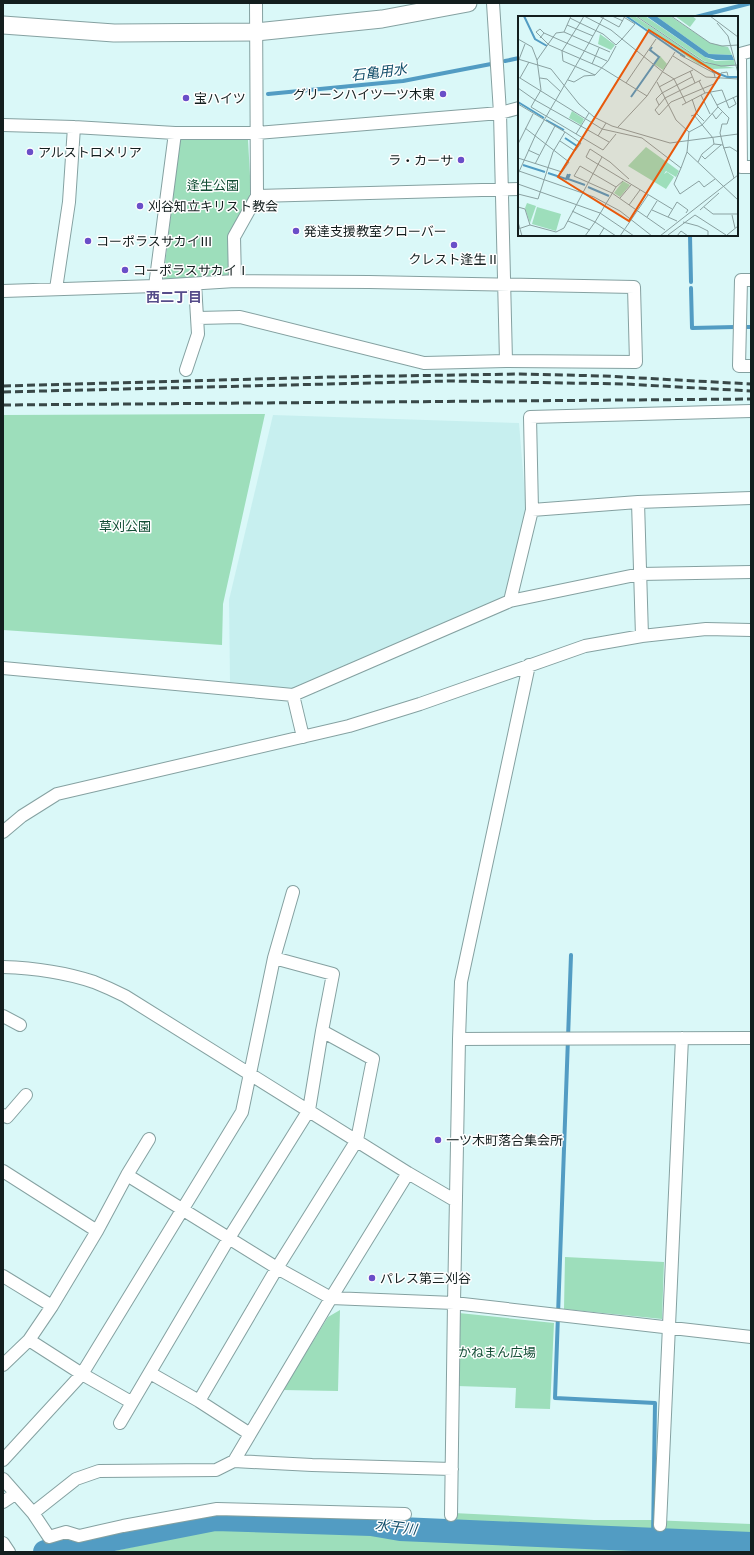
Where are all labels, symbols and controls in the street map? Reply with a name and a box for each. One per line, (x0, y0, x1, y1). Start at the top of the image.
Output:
inset map (518, 16, 738, 236)
water label: 石亀用水 (350, 59, 410, 84)
place label: グリーンハイツ一ツ木東 (293, 86, 435, 103)
marker: グリーンハイツ一ツ木東 (438, 89, 448, 99)
place label: 宝ハイツ (194, 90, 246, 107)
marker: 宝ハイツ (181, 93, 191, 103)
place label: アルストロメリア (38, 144, 142, 161)
marker: アルストロメリア (25, 147, 35, 157)
place label: ラ・カーサ (388, 152, 453, 169)
marker: ラ・カーサ (456, 155, 466, 165)
park label: 逢生公園 (187, 177, 239, 194)
place label: 刈谷知立キリスト教会 (148, 198, 278, 215)
marker: 刈谷知立キリスト教会 (135, 201, 145, 211)
place label: 発達支援教室クローバー (304, 223, 447, 240)
marker: 発達支援教室クローバー (291, 226, 301, 236)
place label: コーポラスサカイⅢ (96, 233, 213, 250)
marker: コーポラスサカイⅢ (83, 236, 93, 246)
marker: クレスト逢生Ⅱ (449, 240, 459, 250)
place label: クレスト逢生Ⅱ (408, 251, 500, 268)
place label: コーポラスサカイⅠ (133, 262, 250, 279)
marker: コーポラスサカイⅠ (120, 265, 130, 275)
district label: 西二丁目 (146, 288, 202, 306)
park label: 草刈公園 (99, 518, 151, 535)
place label: 一ツ木町落合集会所 (446, 1132, 563, 1149)
marker: 一ツ木町落合集会所 (433, 1135, 443, 1145)
place label: パレス第三刈谷 (380, 1270, 471, 1287)
marker: パレス第三刈谷 (367, 1273, 377, 1283)
park label: かねまん広場 (458, 1344, 536, 1361)
water label: 水干川 (374, 1516, 420, 1539)

